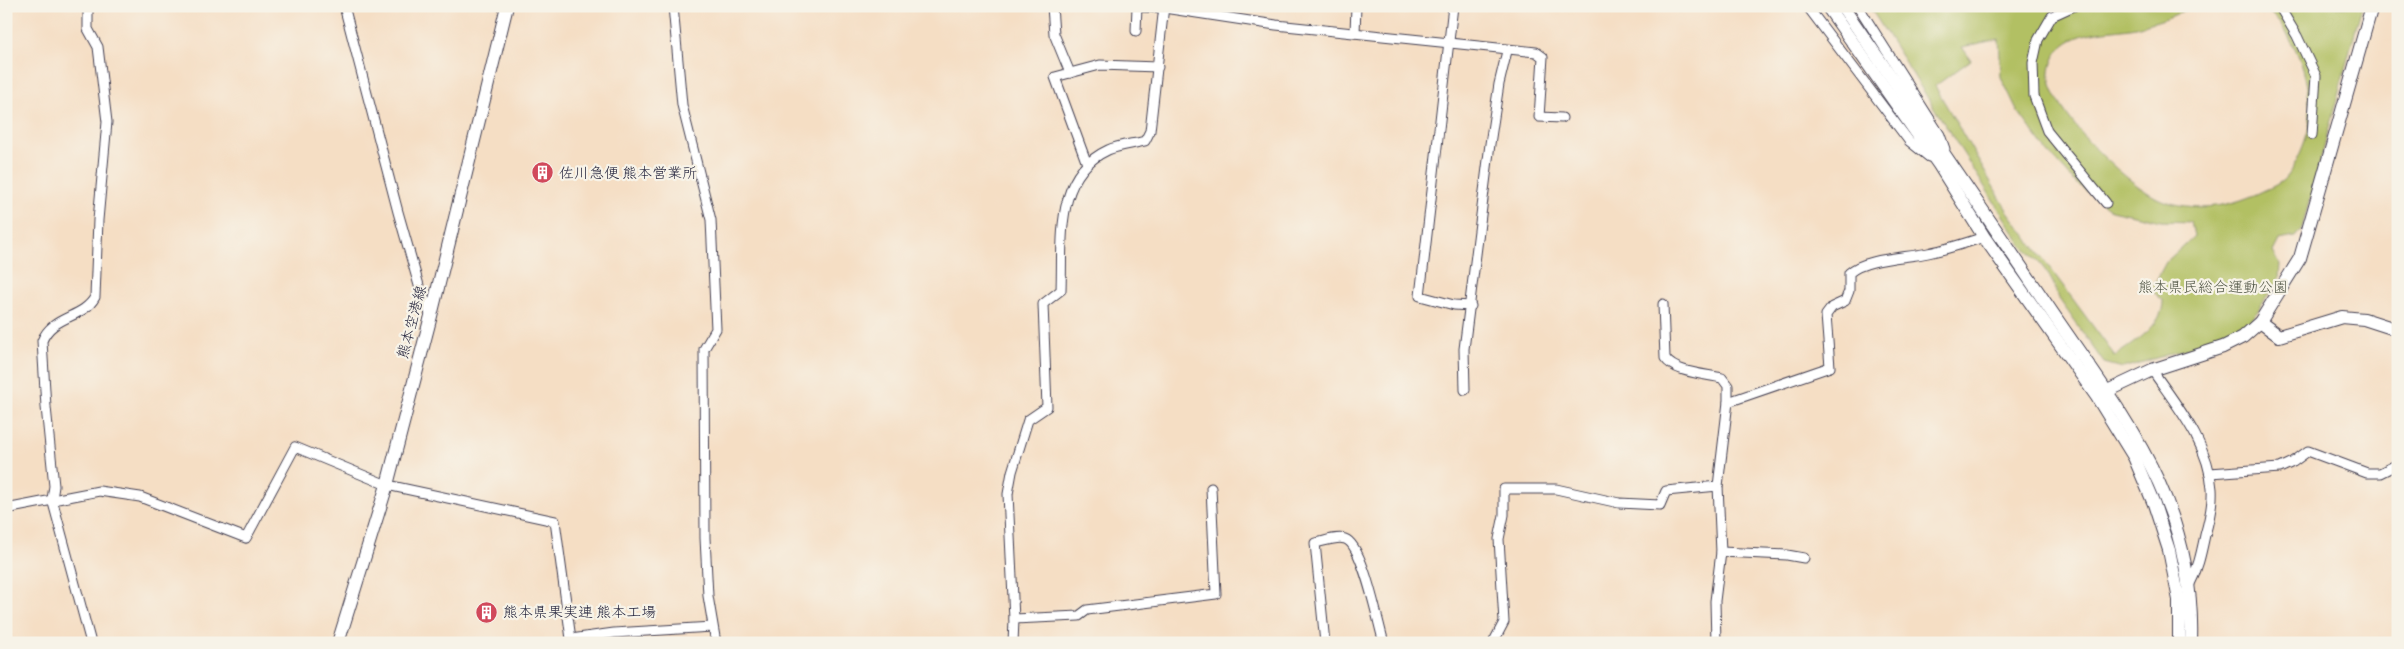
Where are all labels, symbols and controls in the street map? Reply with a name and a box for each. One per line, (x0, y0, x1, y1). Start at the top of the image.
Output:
building icon: 佐川急便 熊本営業所 (531, 161, 555, 185)
place label: 佐川急便 熊本営業所 (559, 164, 697, 183)
park label: 熊本県民総合運動公園 (2138, 278, 2288, 297)
street label: 熊本空港線 (393, 283, 431, 361)
building icon: 熊本県果実連 熊本工場 (475, 600, 499, 624)
place label: 熊本県果実連 熊本工場 (503, 603, 656, 622)

